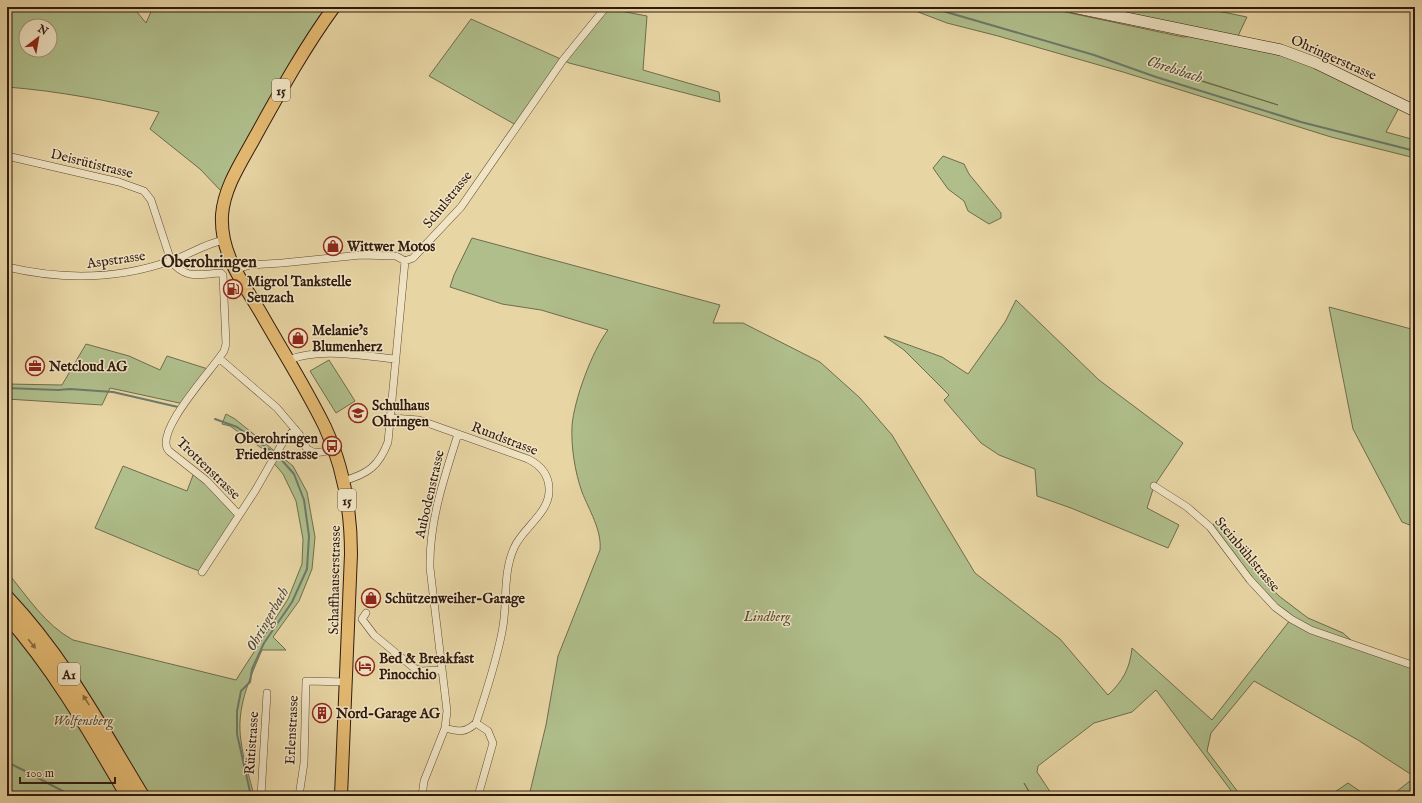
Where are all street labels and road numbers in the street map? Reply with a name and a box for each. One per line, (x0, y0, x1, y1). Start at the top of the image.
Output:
street label: Ohringerstrasse (1288, 31, 1380, 85)
road number: 15 (272, 79, 290, 101)
street label: Deisrütistrasse (49, 145, 135, 183)
street label: Schulstrasse (419, 167, 477, 232)
street label: Aspstrasse (85, 247, 147, 273)
street label: Rundstrasse (469, 418, 541, 460)
street label: Trottenstrasse (172, 434, 245, 504)
street label: Aubodenstrasse (411, 448, 449, 541)
road number: 15 (338, 489, 356, 511)
street label: Steinbühlstrasse (1211, 513, 1284, 596)
street label: Schaffhauserstrasse (325, 525, 345, 635)
road number: A1 (58, 663, 80, 685)
street label: Erlenstrasse (281, 694, 303, 765)
street label: Rütistrasse (241, 710, 263, 775)

